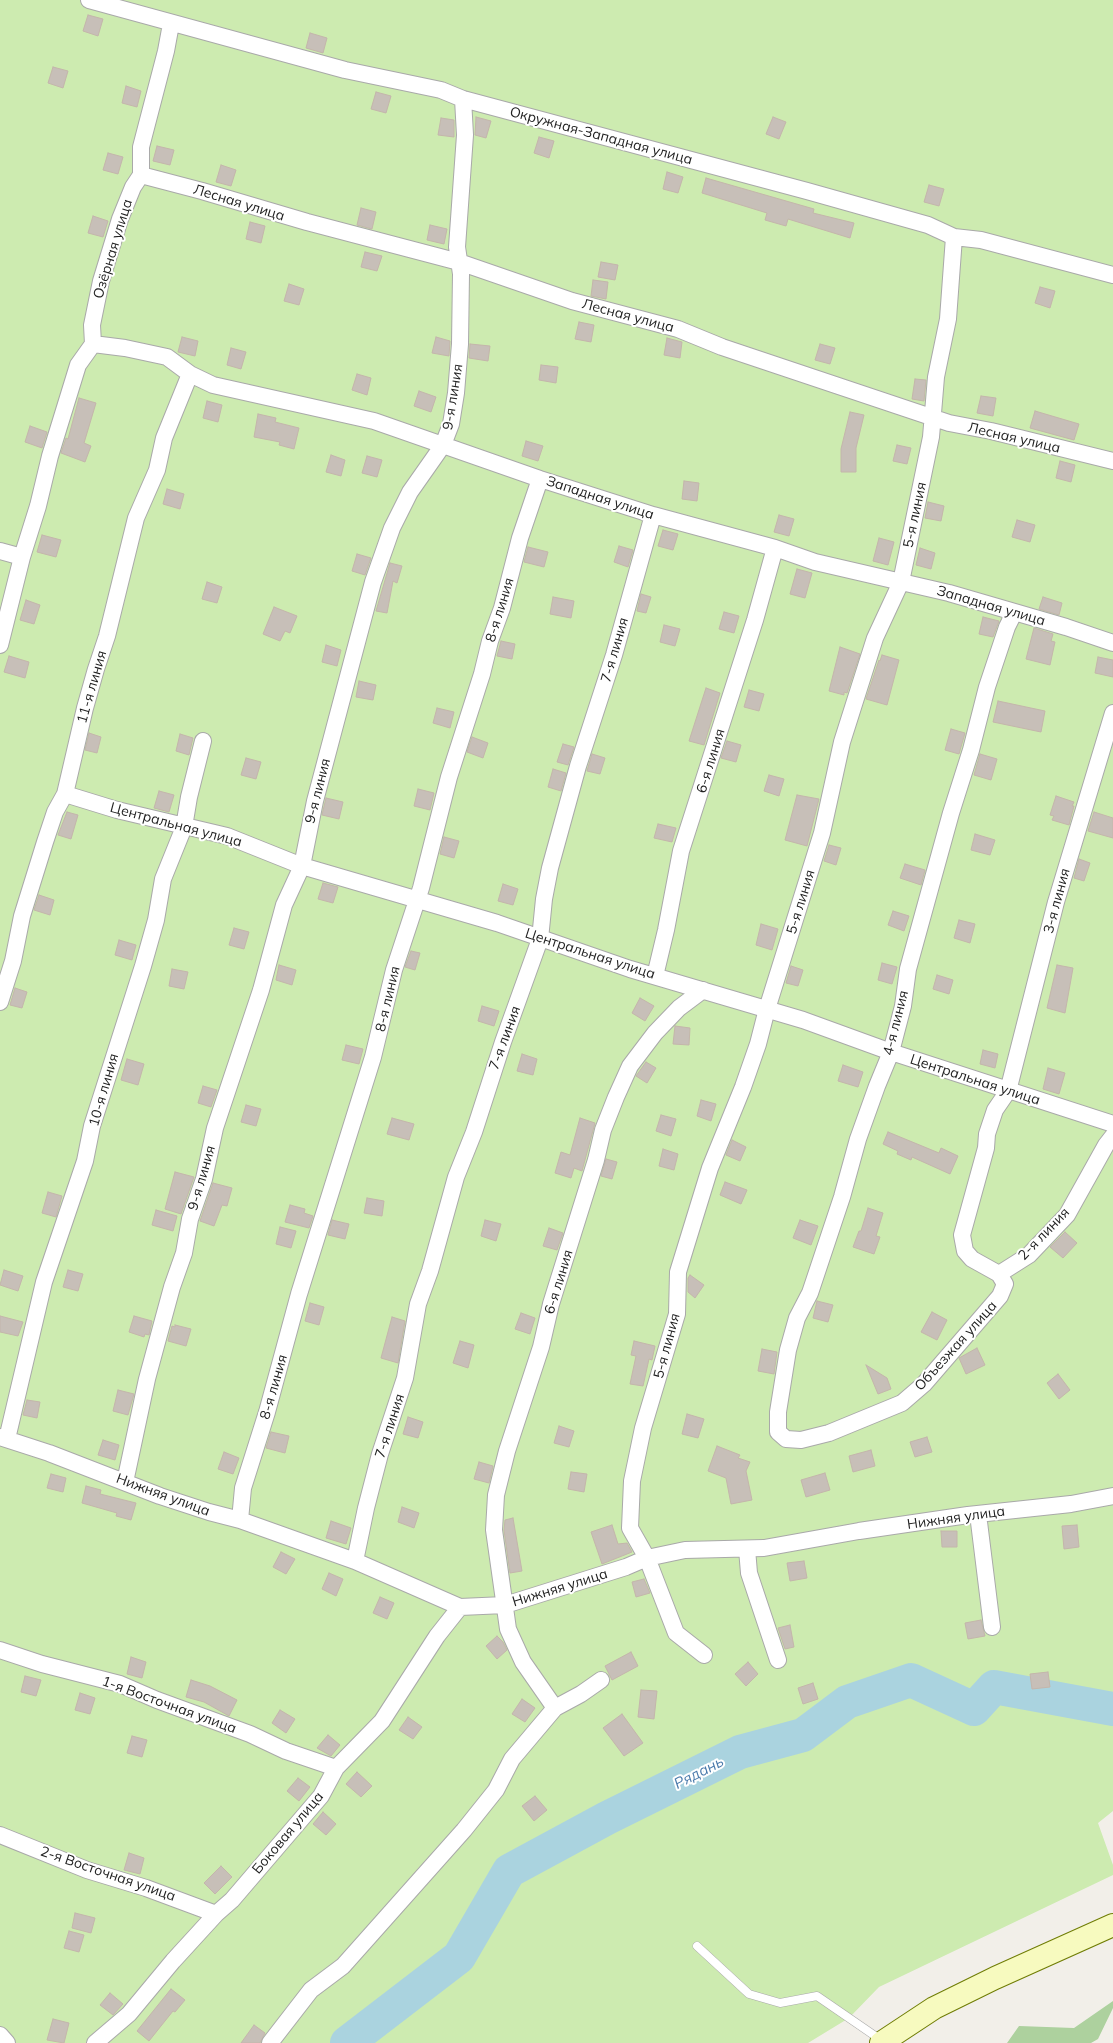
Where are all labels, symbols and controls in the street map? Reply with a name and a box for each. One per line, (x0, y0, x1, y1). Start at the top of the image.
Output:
street label: Окружная-Западная улица (508, 104, 694, 168)
street label: Лесная улица (191, 181, 287, 225)
street label: Озёрная улица (90, 197, 136, 301)
street label: Лесная улица (580, 296, 676, 336)
street label: 9-я линия (439, 363, 467, 431)
street label: Лесная улица (966, 419, 1062, 457)
street label: Западная улица (544, 473, 656, 523)
street label: 5-я линия (900, 481, 930, 549)
street label: 8-я линия (482, 576, 518, 644)
street label: Западная улица (935, 582, 1047, 630)
street label: 7-я линия (598, 616, 632, 684)
street label: 11-я линия (74, 649, 110, 725)
street label: 6-я линия (693, 727, 729, 795)
street label: 9-я линия (302, 757, 334, 825)
street label: Центральная улица (108, 799, 244, 851)
street label: 3-я линия (1040, 867, 1074, 935)
street label: 5-я линия (783, 868, 819, 936)
street label: Центральная улица (523, 925, 657, 983)
street label: 8-я линия (372, 965, 404, 1033)
street label: 4-я линия (880, 989, 912, 1057)
street label: 7-я линия (486, 1004, 524, 1072)
street label: Центральная улица (908, 1051, 1042, 1109)
street label: 10-я линия (86, 1052, 122, 1128)
street label: 9-я линия (185, 1144, 219, 1212)
street label: 2-я линия (1015, 1204, 1073, 1264)
street label: 6-я линия (541, 1248, 577, 1316)
street label: Объезжая улица (911, 1298, 1001, 1394)
street label: 5-я линия (650, 1312, 684, 1380)
street label: 8-я линия (257, 1353, 291, 1421)
street label: 7-я линия (372, 1392, 408, 1460)
street label: Нижняя улица (114, 1470, 212, 1520)
street label: Нижняя улица (906, 1503, 1006, 1533)
street label: Нижняя улица (510, 1566, 610, 1610)
street label: 1-я Восточная улица (99, 1673, 239, 1737)
water label: Рядань (671, 1753, 727, 1793)
street label: Боковая улица (249, 1789, 327, 1877)
street label: 2-я Восточная улица (38, 1843, 178, 1905)

